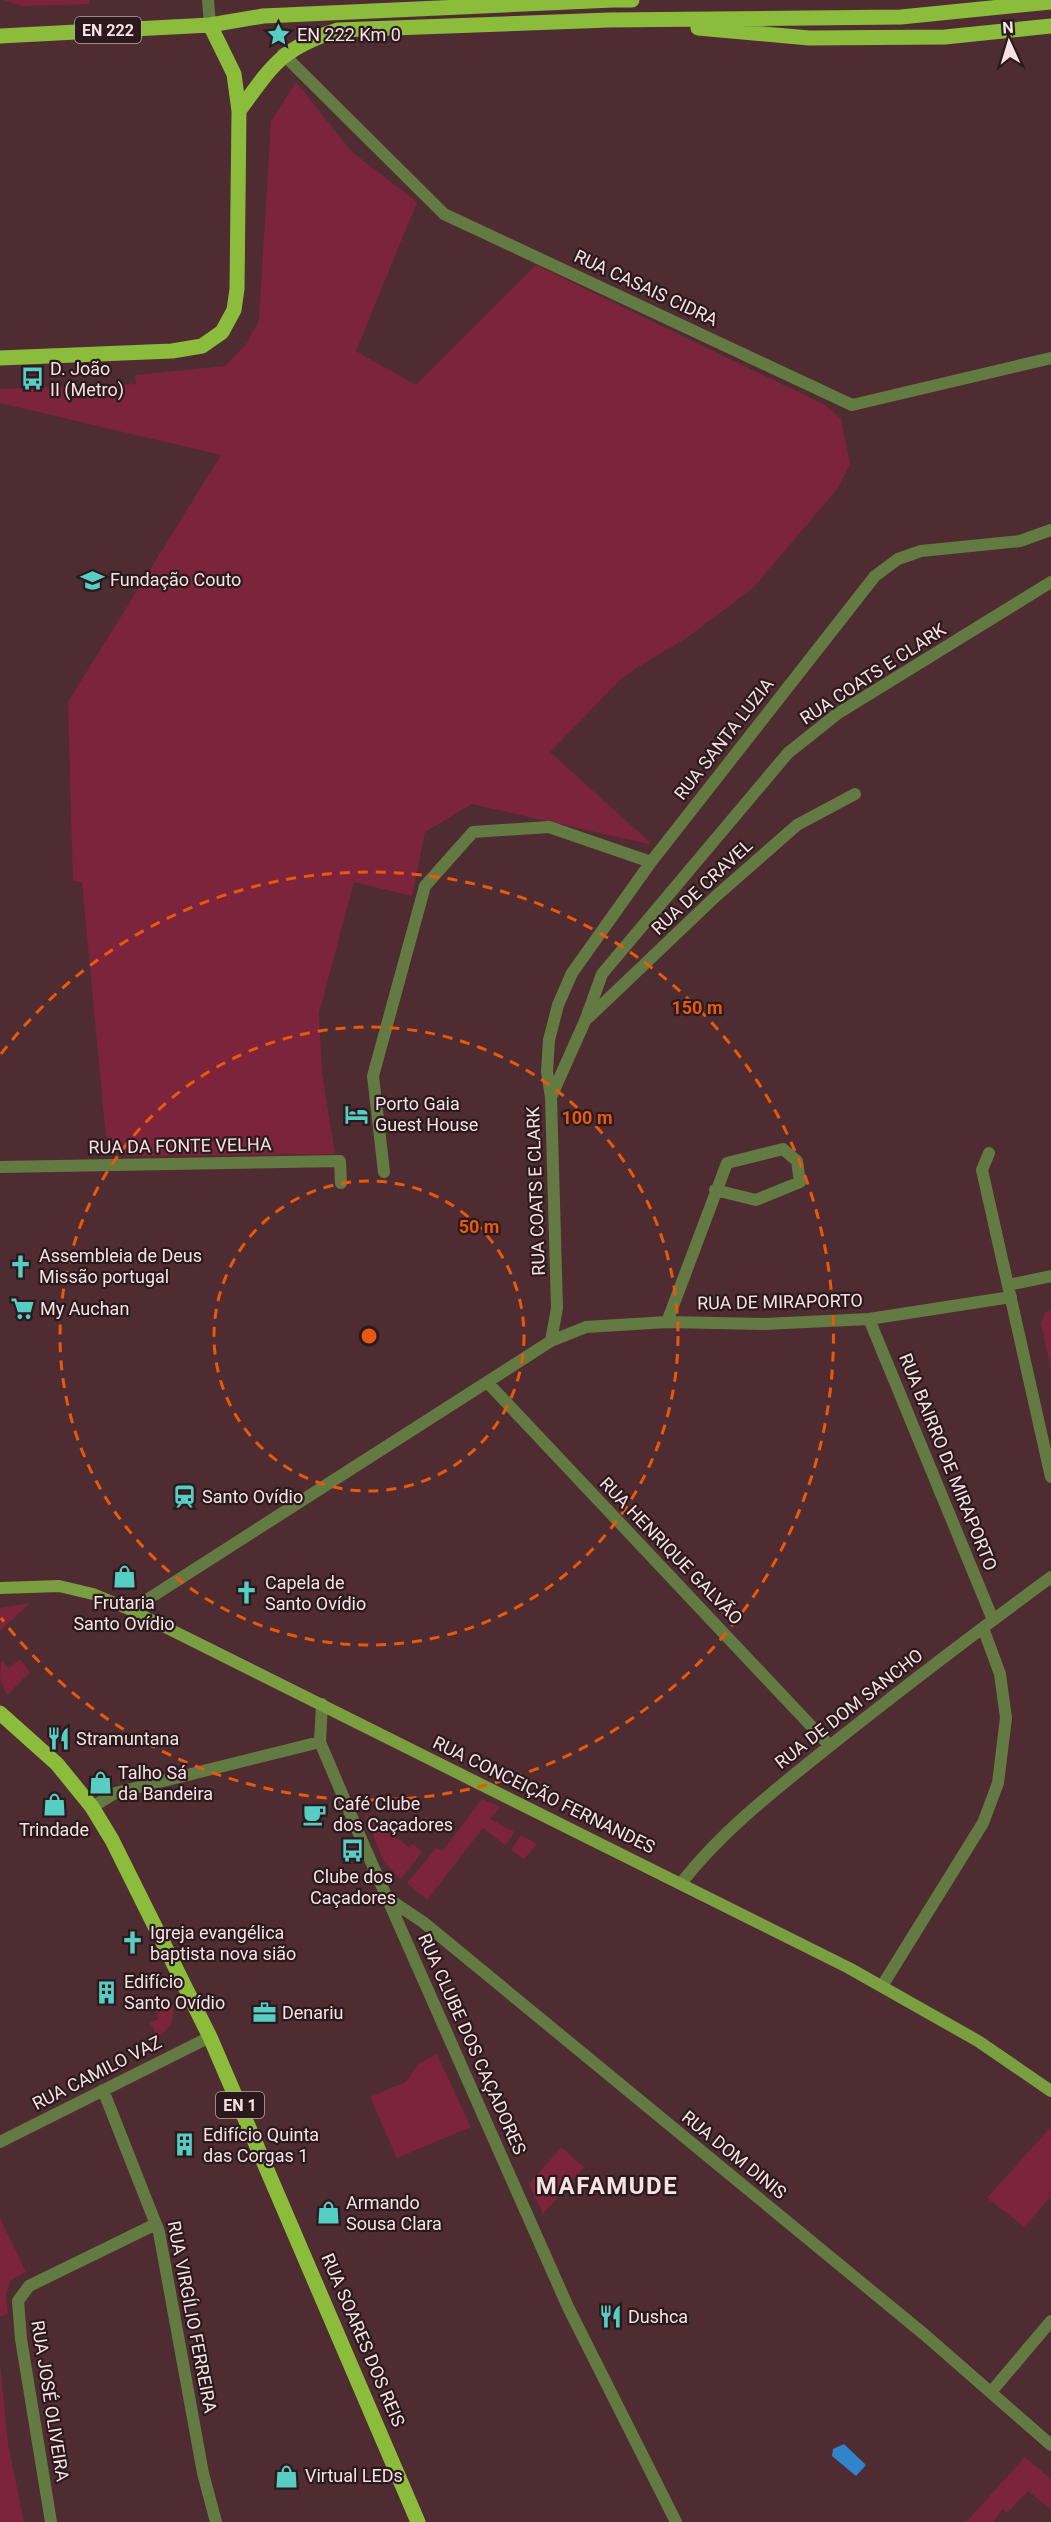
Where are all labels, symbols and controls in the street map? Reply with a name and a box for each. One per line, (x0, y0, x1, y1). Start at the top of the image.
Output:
north arrow (979, 12, 1039, 72)
road number: EN 222 (75, 17, 141, 43)
text: N (1002, 18, 1014, 37)
place icon: EN 222 Km 0 (266, 22, 292, 48)
place label: EN 222 Km 0 (297, 24, 401, 45)
street label: RUA CASAIS CIDRA (571, 245, 722, 330)
place label: D. João II (Metro) (50, 358, 124, 401)
bus stop icon: D. João II (Metro) (19, 366, 45, 392)
school or university icon: Fundação Couto (79, 567, 105, 593)
place label: Fundação Couto (110, 569, 241, 590)
street label: RUA COATS E CLARK (796, 618, 950, 729)
street label: RUA SANTA LUZIA (670, 674, 778, 804)
street label: RUA DE CRAVEL (647, 834, 757, 939)
text: 150 m (671, 997, 723, 1018)
place label: Porto Gaia Guest House (375, 1093, 478, 1135)
hotel icon: Porto Gaia Guest House (344, 1101, 370, 1127)
street label: RUA COATS E CLARK (522, 1105, 549, 1276)
text: 100 m (561, 1107, 613, 1128)
street label: RUA DA FONTE VELHA (88, 1133, 272, 1158)
text: 50 m (459, 1216, 499, 1237)
place label: Assembleia de Deus Missão portugal (39, 1245, 202, 1287)
church icon: Assembleia de Deus Missão portugal (8, 1253, 34, 1279)
street label: RUA DE MIRAPORTO (697, 1290, 863, 1313)
supermarket icon: My Auchan (9, 1296, 35, 1322)
place label: My Auchan (40, 1298, 129, 1319)
centre of rings (359, 1326, 379, 1346)
street label: RUA BAIRRO DE MIRAPORTO (895, 1350, 1002, 1574)
street label: RUA HENRIQUE GALVÃO (596, 1473, 747, 1629)
station icon: Santo Ovídio (171, 1484, 197, 1510)
place label: Santo Ovídio (202, 1486, 303, 1507)
shop icon: Frutaria Santo Ovídio (111, 1564, 137, 1590)
place label: Capela de Santo Ovídio (265, 1572, 366, 1614)
church icon: Capela de Santo Ovídio (234, 1580, 260, 1606)
place label: Frutaria Santo Ovídio (73, 1592, 175, 1634)
street label: RUA DE DOM SANCHO (771, 1644, 927, 1773)
restaurant icon: Stramuntana (45, 1726, 71, 1752)
place label: Stramuntana (76, 1728, 179, 1749)
street label: RUA CONCEIÇÃO FERNANDES (430, 1732, 659, 1858)
place label: Talho Sá da Bandeira (118, 1762, 213, 1804)
shop icon: Talho Sá da Bandeira (87, 1770, 113, 1796)
shop icon: Trindade (41, 1791, 67, 1817)
place label: Café Clube dos Caçadores (333, 1793, 453, 1835)
cafe icon: Café Clube dos Caçadores (302, 1801, 328, 1827)
place label: Trindade (19, 1819, 89, 1840)
bus stop icon: Clube dos Caçadores (340, 1838, 366, 1864)
place label: Clube dos Caçadores (310, 1866, 396, 1908)
place label: Igreja evangélica baptista nova sião (150, 1922, 296, 1964)
church icon: Igreja evangélica baptista nova sião (119, 1930, 145, 1956)
street label: RUA CLUBE DOS CAÇADORES (414, 1930, 531, 2158)
place label: Edifício Santo Ovídio (124, 1971, 225, 2013)
building icon: Edifício Santo Ovídio (93, 1979, 119, 2005)
office icon: Denariu (251, 2000, 277, 2026)
place label: Denariu (282, 2002, 344, 2023)
street label: RUA CAMILO VAZ (29, 2031, 165, 2114)
road number: EN 1 (216, 2092, 264, 2118)
street label: RUA DOM DINIS (678, 2106, 791, 2203)
place label: Edifício Quinta das Corgas 1 (203, 2124, 319, 2166)
building icon: Edifício Quinta das Corgas 1 (172, 2132, 198, 2158)
district label: MAFAMUDE (536, 2172, 678, 2200)
place label: Armando Sousa Clara (346, 2192, 442, 2234)
shop icon: Armando Sousa Clara (315, 2200, 341, 2226)
street label: RUA VIRGÍLIO FERREIRA (164, 2219, 221, 2415)
street label: RUA SOARES DOS REIS (317, 2250, 410, 2430)
restaurant icon: Dushca (597, 2304, 623, 2330)
place label: Dushca (628, 2306, 688, 2327)
street label: RUA JOSÉ OLIVEIRA (27, 2319, 74, 2483)
shop icon: Virtual LEDs (274, 2463, 300, 2489)
place label: Virtual LEDs (305, 2465, 403, 2486)

